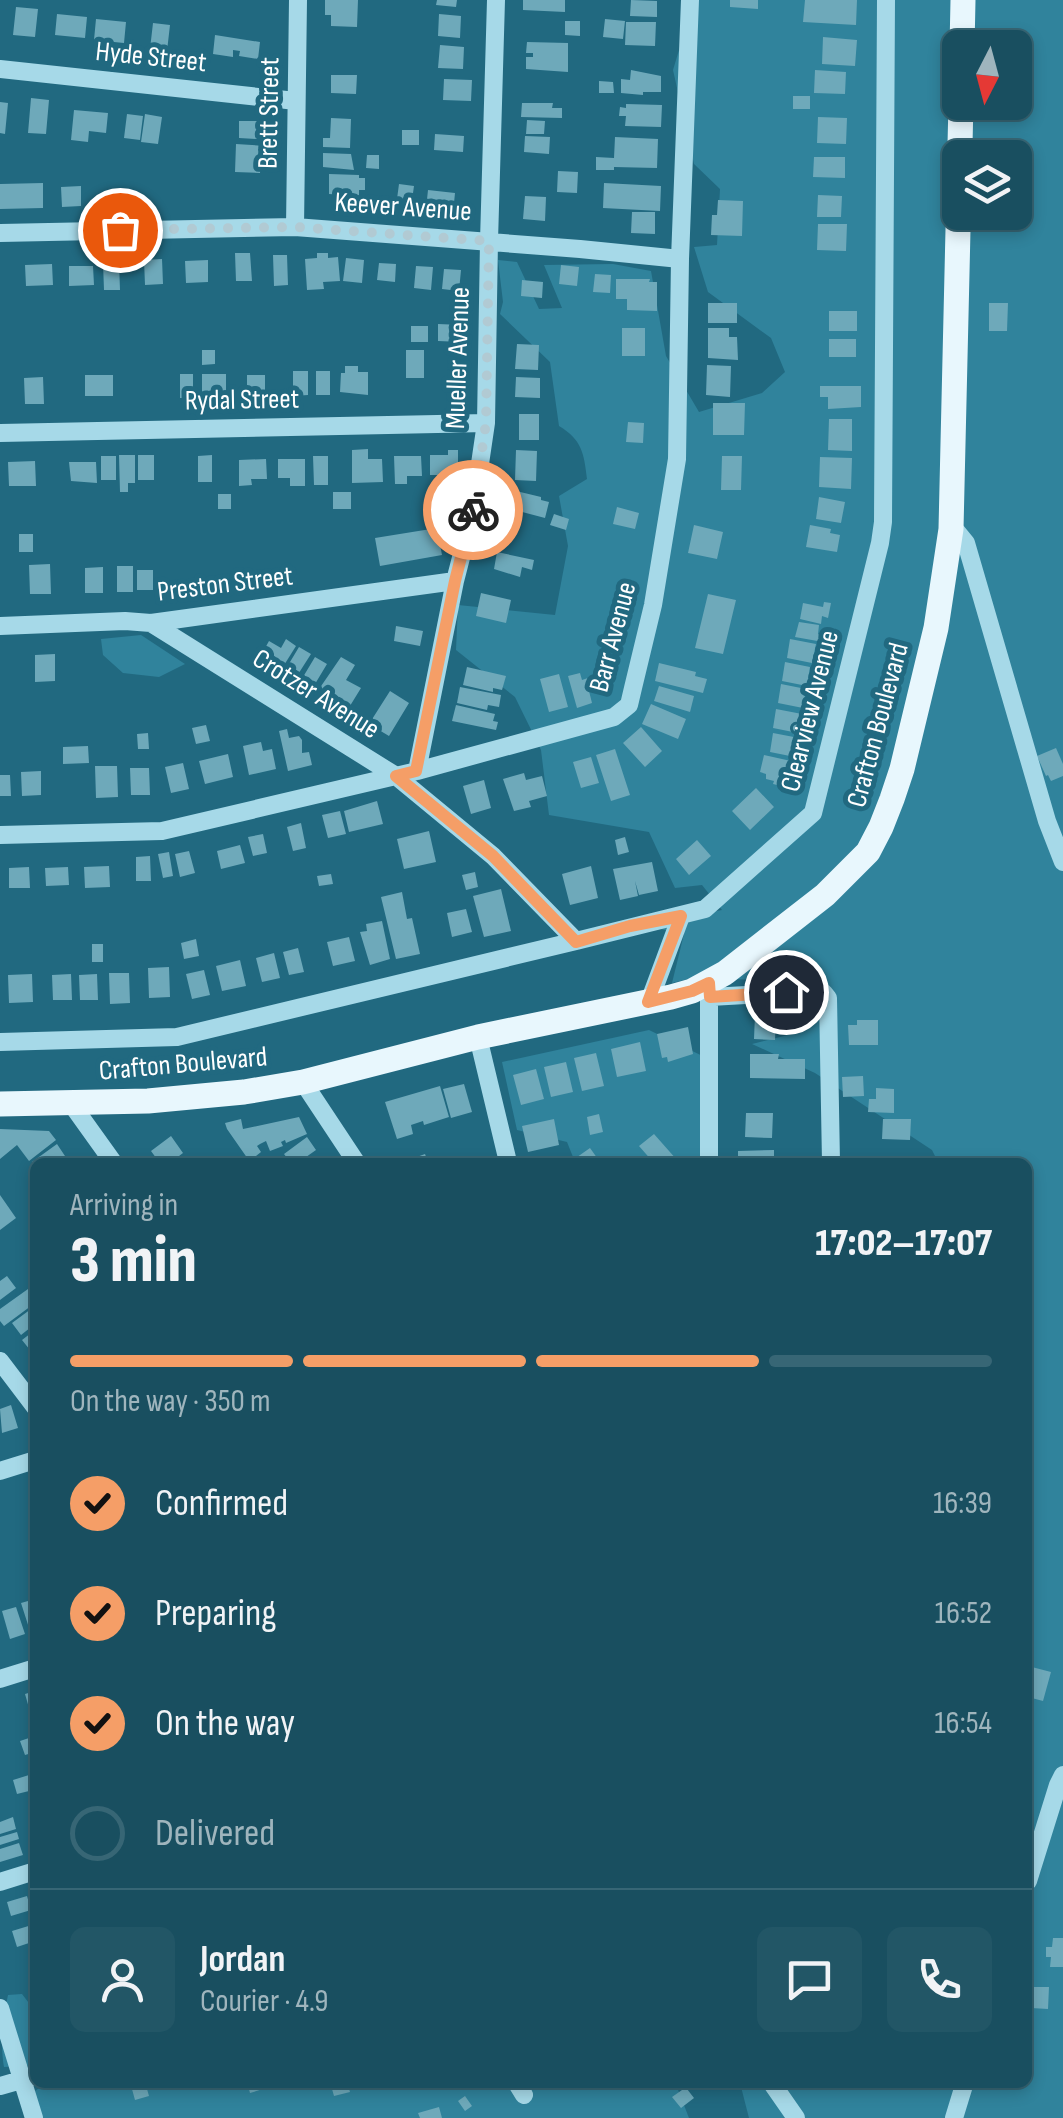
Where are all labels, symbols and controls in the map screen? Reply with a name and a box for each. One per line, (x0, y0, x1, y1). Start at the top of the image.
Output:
north arrow (942, 30, 1032, 120)
map controls (942, 30, 1032, 230)
street label: Hyde Street (94, 35, 208, 79)
street label: Brett Street (252, 57, 286, 169)
button: layers (942, 140, 1032, 230)
street label: Keever Avenue (333, 186, 473, 228)
pin (78, 188, 163, 273)
icon: bag (93, 203, 148, 258)
street label: Mueller Avenue (439, 286, 477, 430)
street label: Rydal Street (185, 383, 299, 417)
courier (423, 460, 523, 560)
icon: bike (446, 483, 501, 538)
street label: Preston Street (155, 559, 295, 609)
street label: Barr Avenue (583, 578, 643, 696)
street label: Clearview Avenue (774, 627, 846, 795)
street label: Crafton Boulevard (840, 639, 916, 811)
street label: Crotzer Avenue (247, 642, 385, 746)
pin (744, 950, 829, 1035)
icon: home (759, 965, 814, 1020)
street label: Crafton Boulevard (97, 1040, 269, 1088)
text: Arriving in (70, 1186, 178, 1225)
text: 17:02–17:07 (815, 1221, 992, 1266)
text: 3 min (70, 1223, 197, 1301)
text: On the way · 350 m (70, 1382, 270, 1421)
icon: check (70, 1476, 125, 1531)
text: Confirmed (155, 1481, 288, 1526)
text: 16:39 (933, 1484, 992, 1523)
icon: check (70, 1586, 125, 1641)
text: Preparing (155, 1591, 276, 1636)
text: 16:52 (935, 1594, 992, 1633)
icon: check (70, 1696, 125, 1751)
text: On the way (155, 1701, 295, 1746)
text: 16:54 (934, 1704, 992, 1743)
text: Delivered (155, 1811, 275, 1856)
button: person (70, 1927, 175, 2032)
button: chat (757, 1927, 862, 2032)
button: phone (887, 1927, 992, 2032)
text: Jordan (200, 1937, 285, 1982)
text: Courier · 4.9 (200, 1982, 328, 2021)

